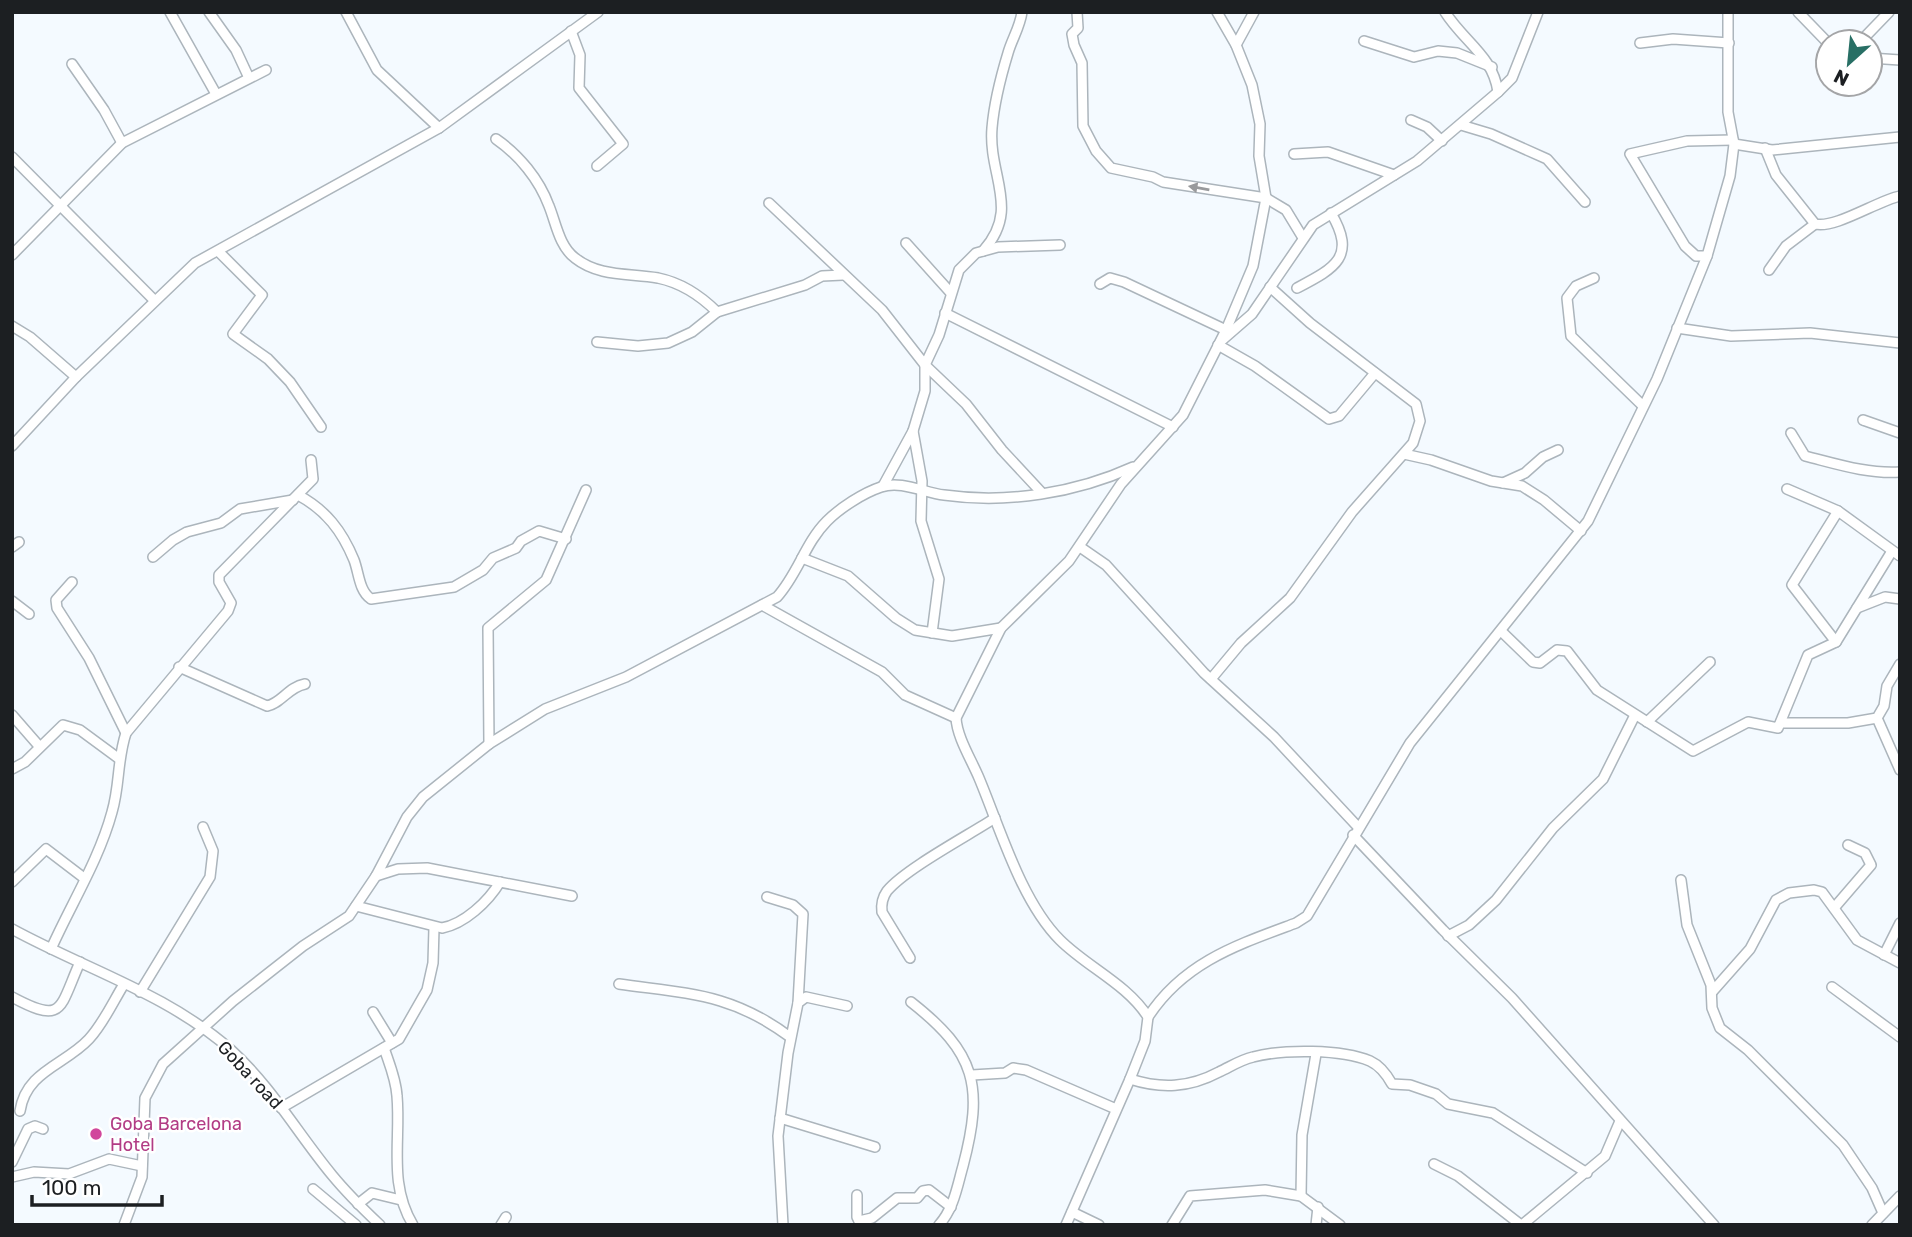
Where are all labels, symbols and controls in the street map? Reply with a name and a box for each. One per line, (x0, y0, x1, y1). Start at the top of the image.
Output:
north arrow (1814, 28, 1884, 98)
text: N (1830, 64, 1853, 91)
one-way arrow (1188, 182, 1210, 193)
street label: Goba road (213, 1036, 287, 1114)
place label: Goba Barcelona Hotel (110, 1113, 242, 1156)
marker: Goba Barcelona Hotel (88, 1126, 104, 1142)
scale bar (32, 1164, 161, 1208)
text: 100 m (42, 1175, 101, 1200)

